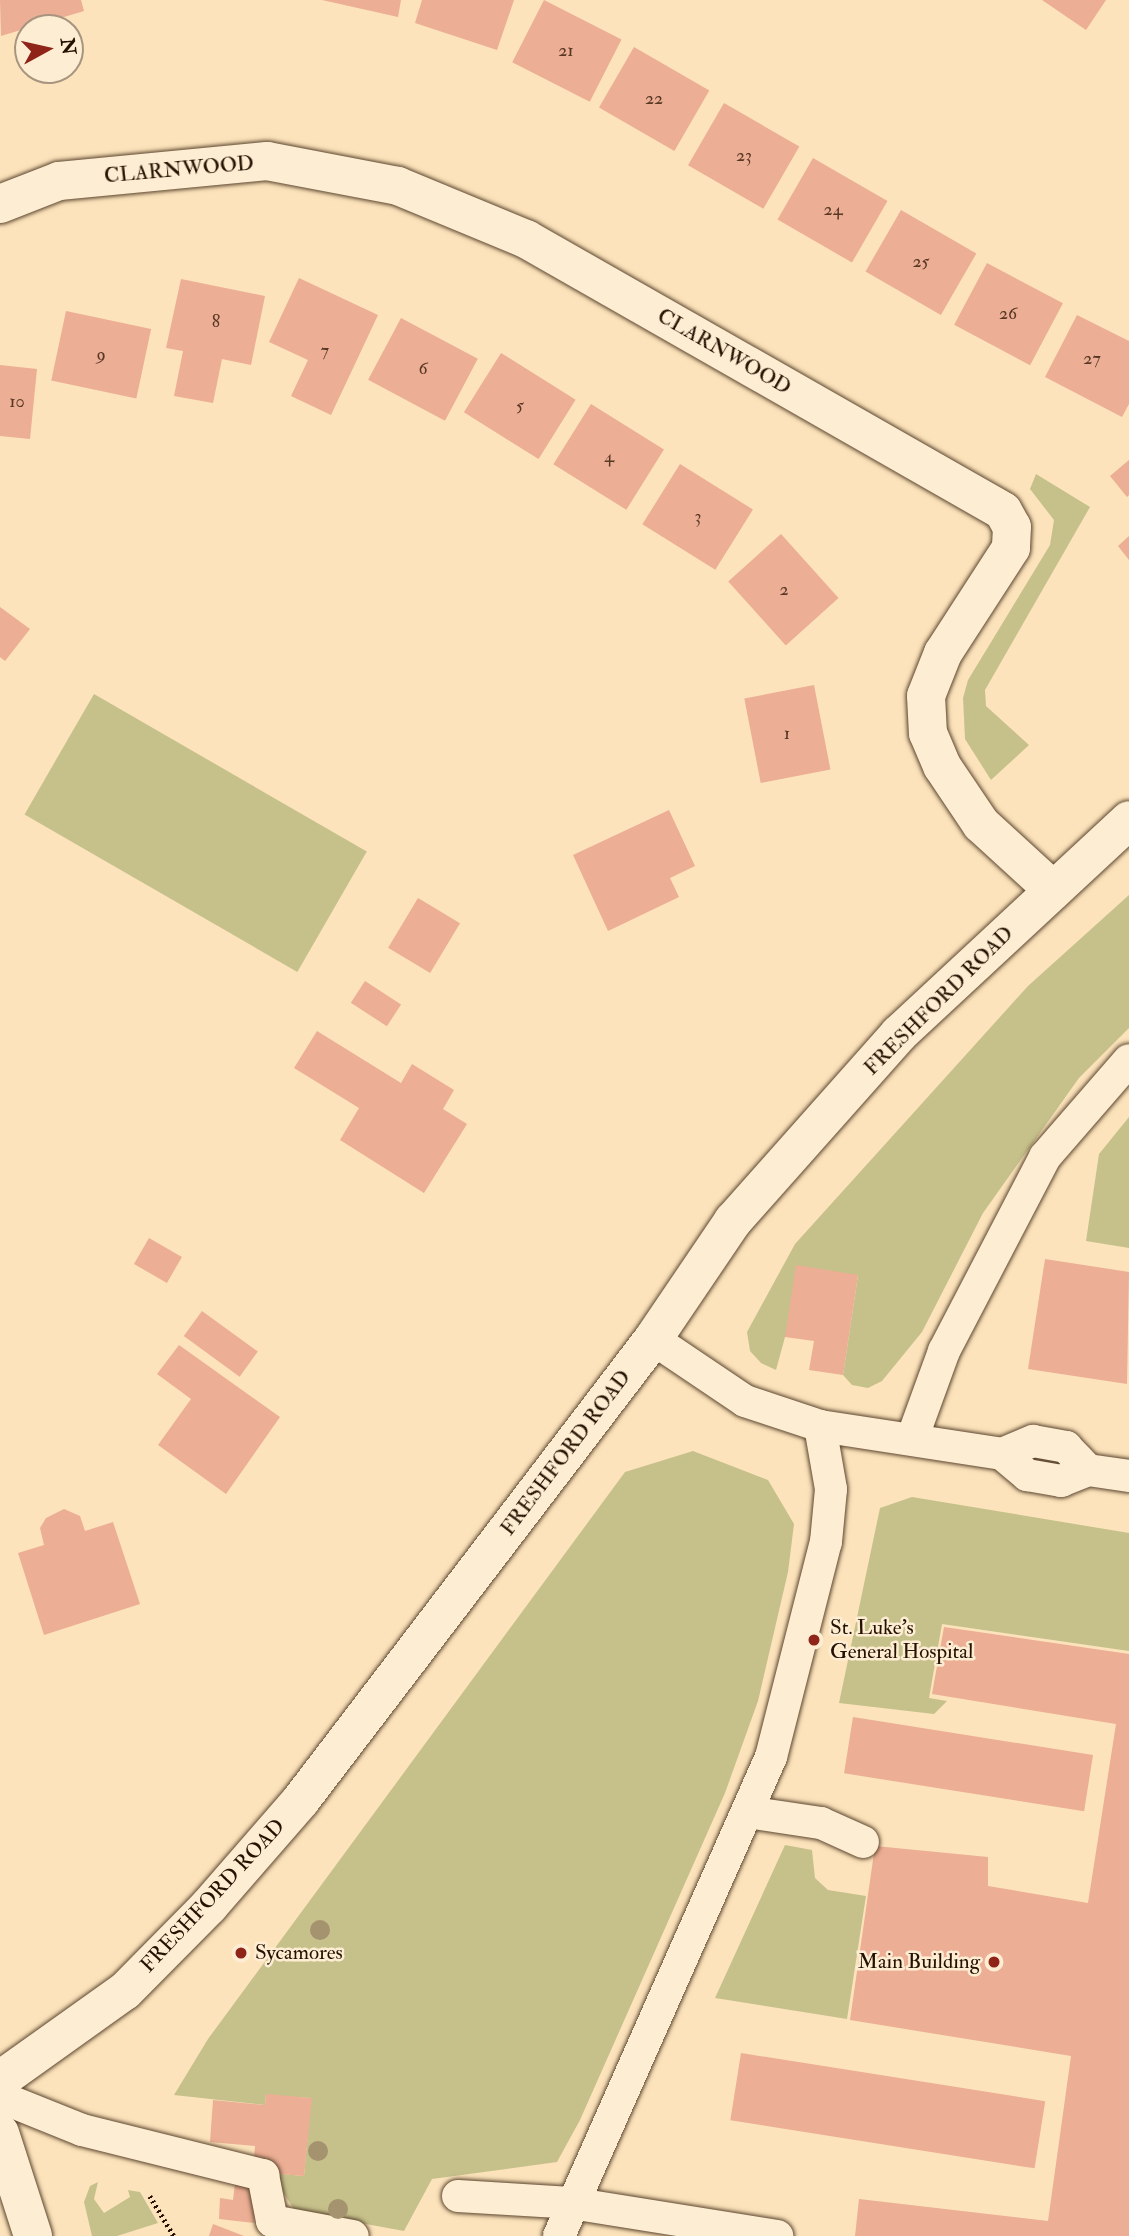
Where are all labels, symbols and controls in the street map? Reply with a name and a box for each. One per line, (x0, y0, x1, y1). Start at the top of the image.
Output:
north arrow (14, 14, 84, 84)
text: N (55, 36, 81, 56)
house number: 21 (558, 40, 574, 62)
house number: 22 (645, 88, 663, 110)
house number: 23 (736, 145, 752, 167)
street label: CLARNWOOD (103, 151, 255, 189)
house number: 24 (824, 199, 842, 221)
house number: 25 (913, 251, 929, 273)
house number: 26 (999, 303, 1017, 325)
street label: CLARNWOOD (653, 304, 795, 400)
house number: 8 (212, 311, 220, 333)
house number: 7 (321, 340, 329, 362)
house number: 9 (96, 344, 106, 366)
house number: 27 (1083, 348, 1101, 370)
house number: 6 (418, 358, 428, 380)
house number: 10 (9, 391, 25, 413)
house number: 5 (516, 395, 524, 417)
house number: 4 (604, 446, 614, 468)
house number: 3 (695, 506, 701, 528)
house number: 2 (779, 579, 789, 601)
house number: 1 (784, 723, 790, 745)
street label: FRESHFORD ROAD (859, 921, 1019, 1081)
street label: FRESHFORD ROAD (496, 1365, 636, 1541)
place label: St. Luke's General Hospital (830, 1615, 973, 1665)
marker: St. Luke's General Hospital (804, 1630, 824, 1650)
street label: FRESHFORD ROAD (135, 1814, 291, 1978)
place label: Sycamores (255, 1940, 343, 1966)
marker: Sycamores (233, 1945, 249, 1961)
place label: Main Building (858, 1949, 980, 1975)
marker: Main Building (986, 1954, 1002, 1970)

